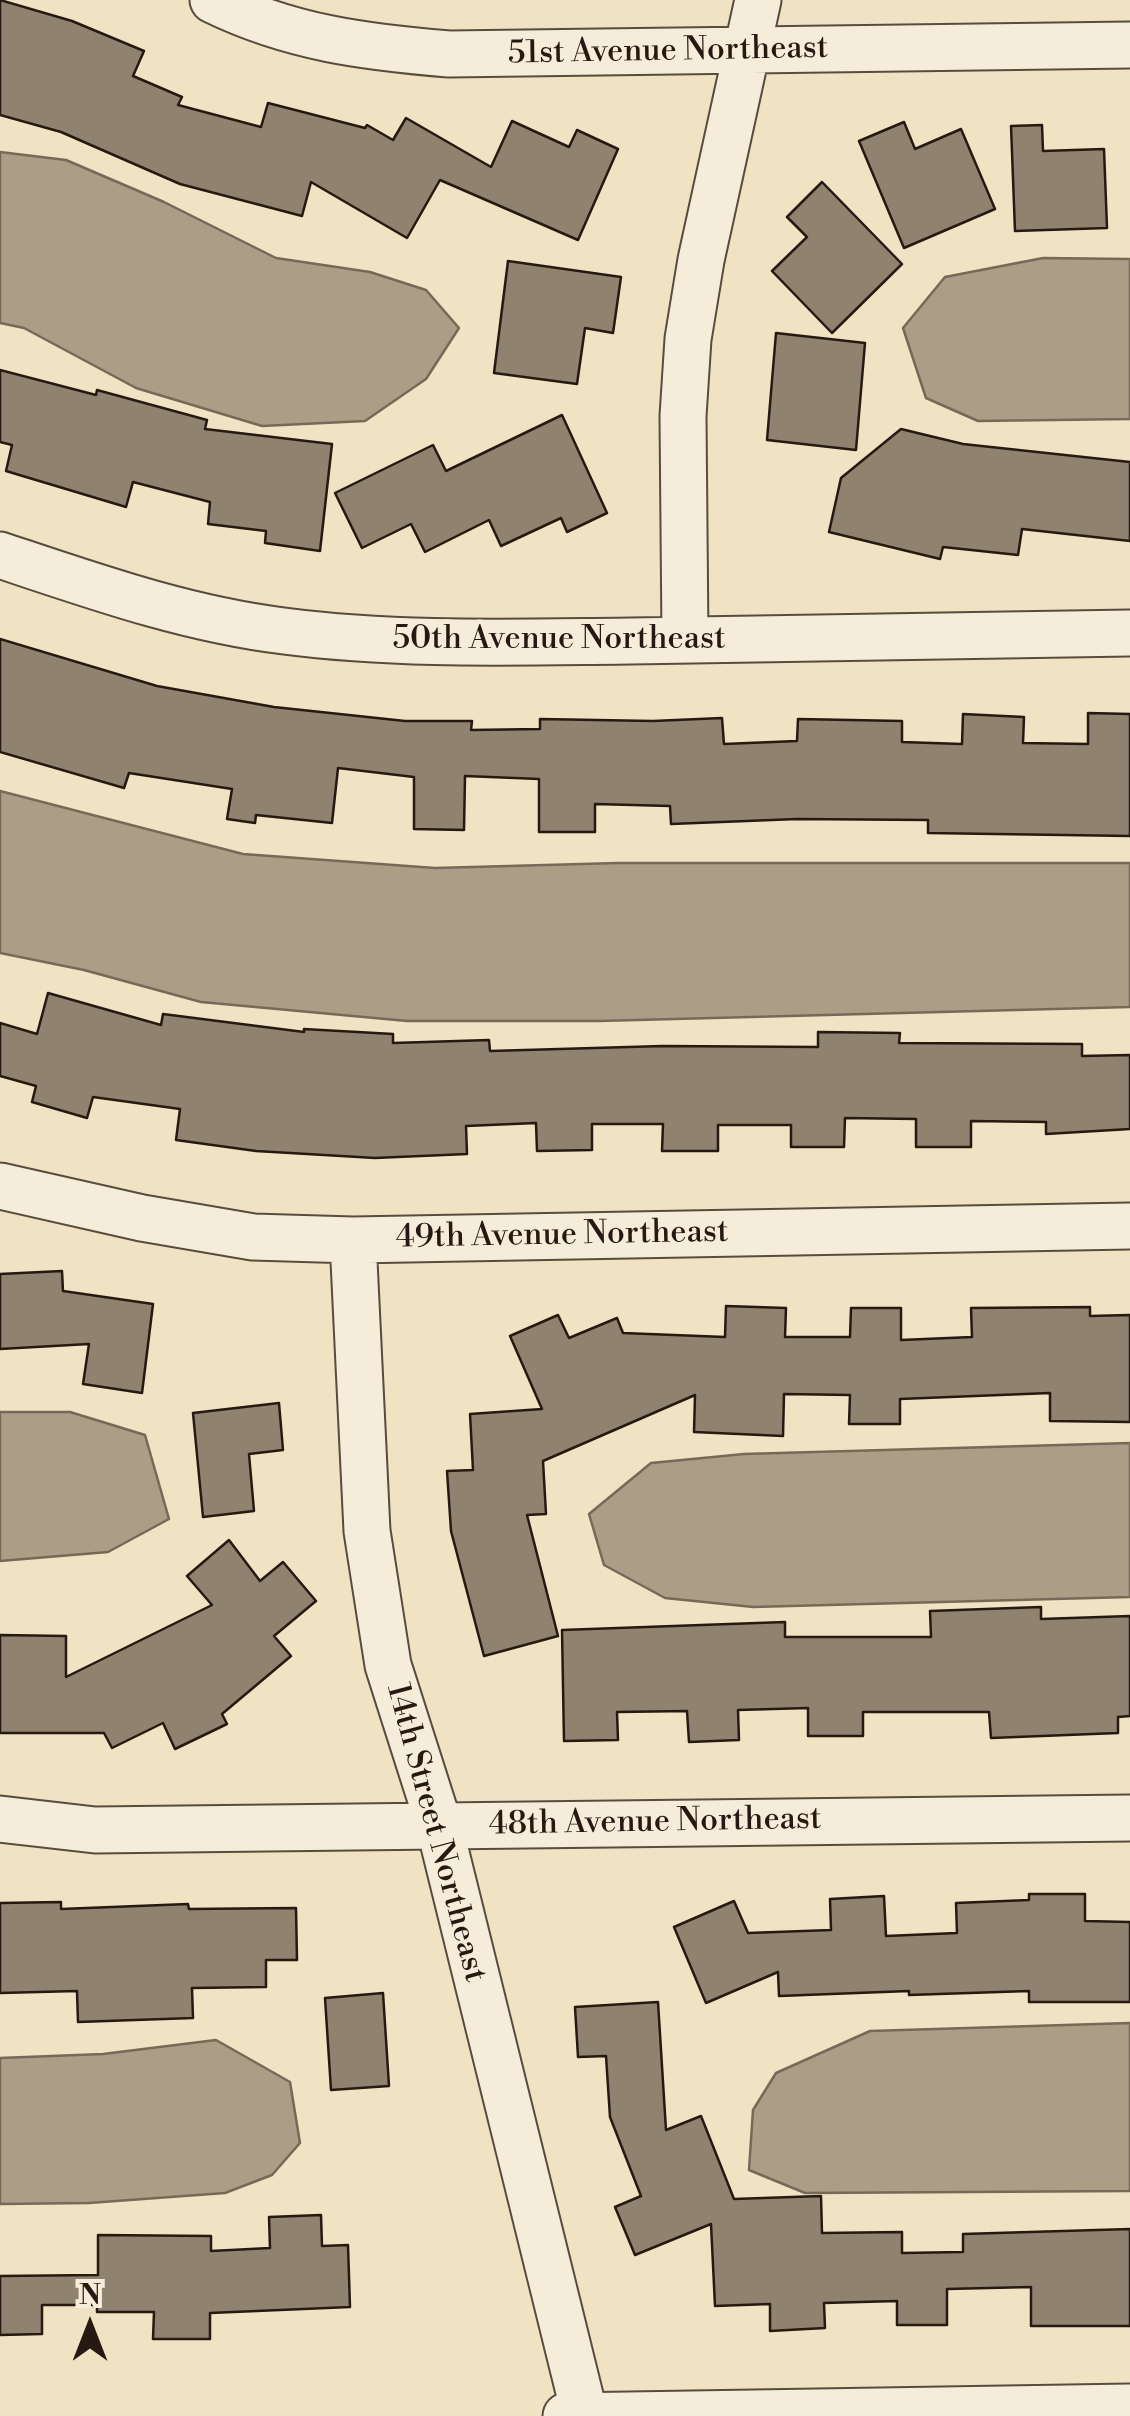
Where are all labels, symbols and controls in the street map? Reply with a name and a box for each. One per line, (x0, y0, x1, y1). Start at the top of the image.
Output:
street label: 51st Avenue Northeast (507, 30, 829, 74)
street label: 50th Avenue Northeast (392, 621, 726, 659)
street label: 49th Avenue Northeast (395, 1214, 729, 1258)
street label: 14th Street Northeast (377, 1680, 493, 1986)
street label: 48th Avenue Northeast (488, 1801, 822, 1845)
north arrow (40, 2276, 140, 2376)
text: N (79, 2278, 101, 2313)

